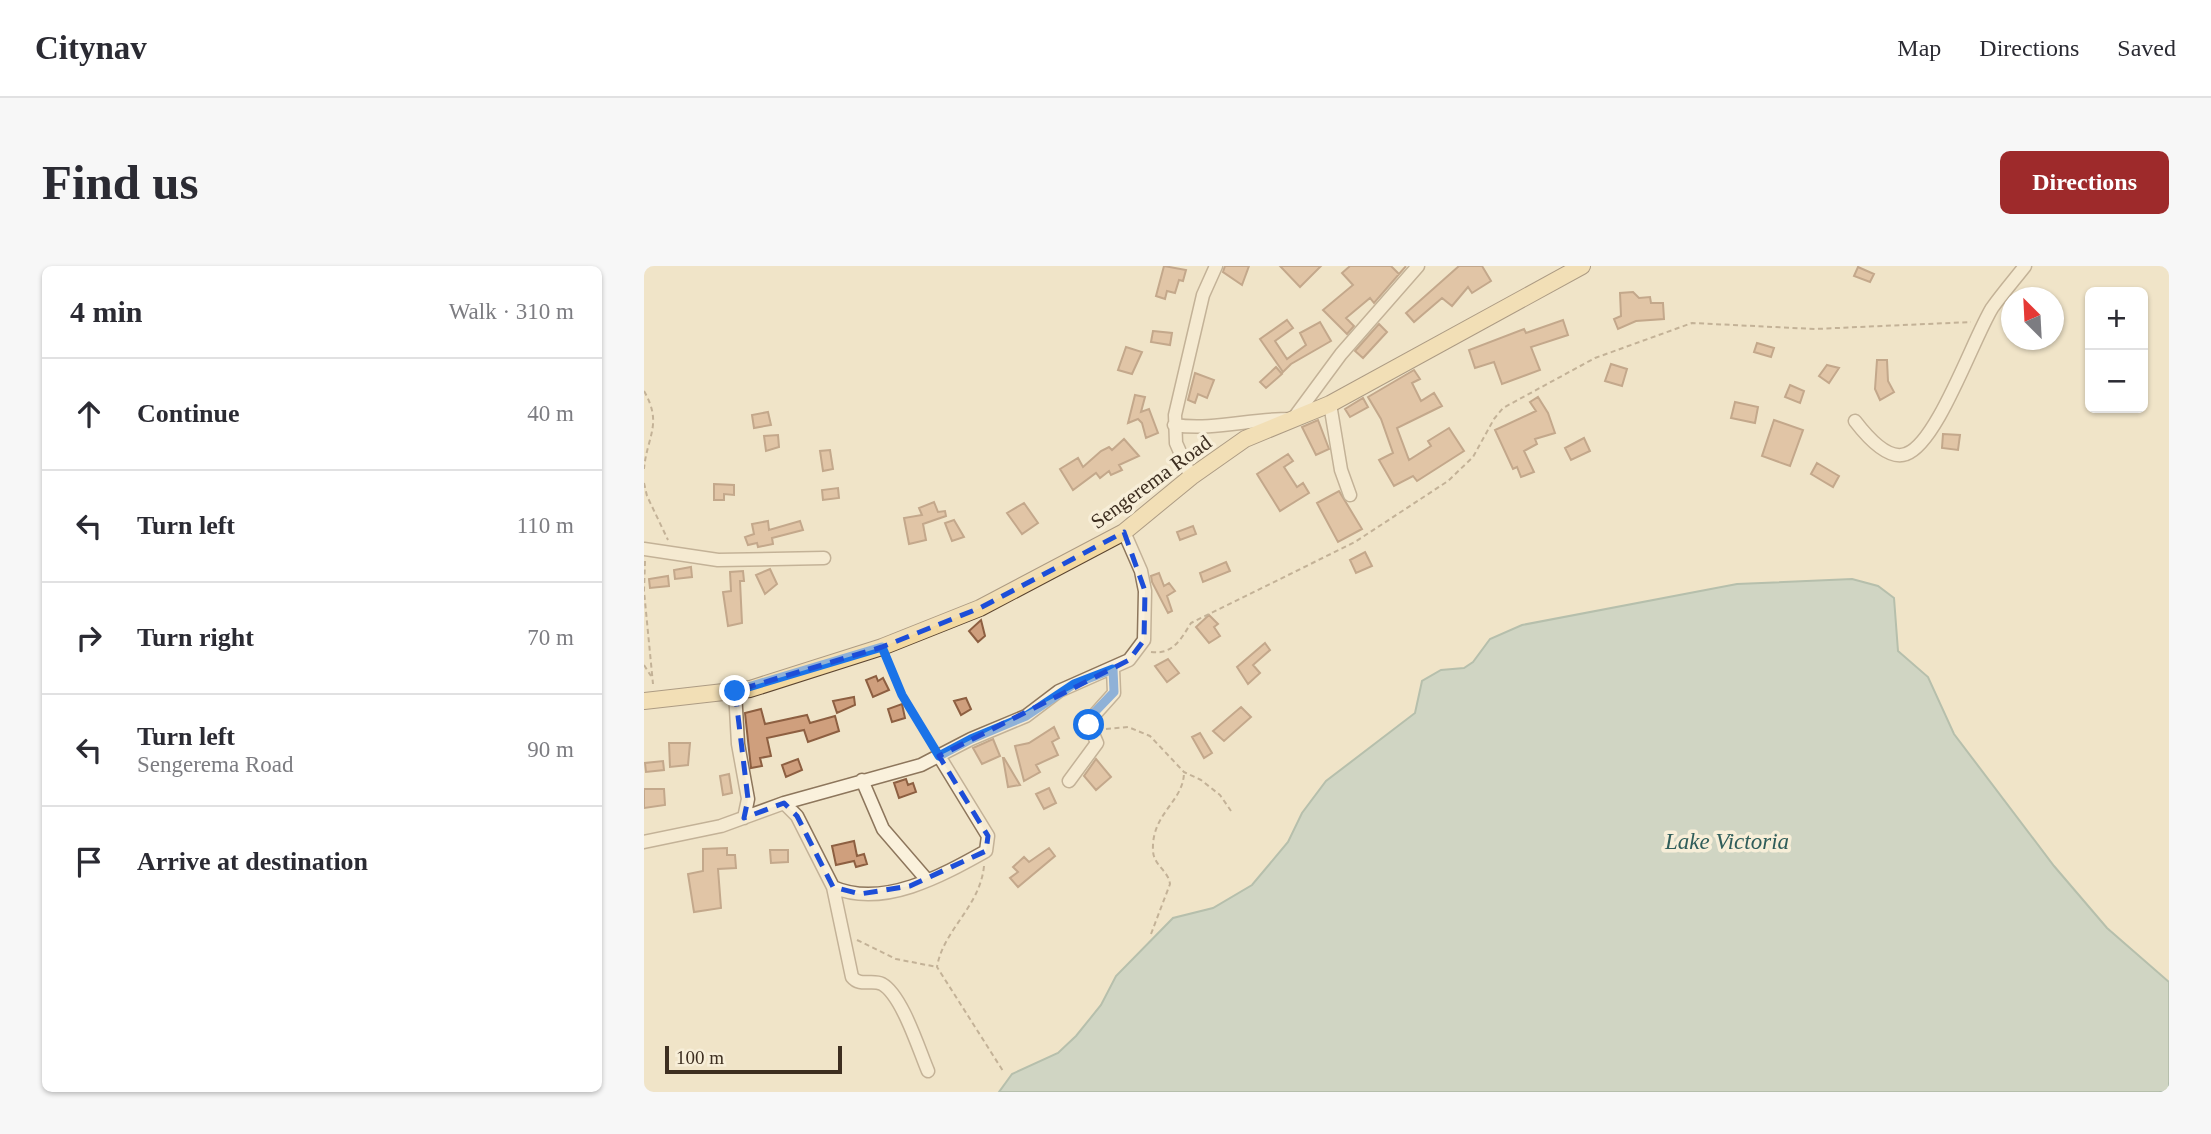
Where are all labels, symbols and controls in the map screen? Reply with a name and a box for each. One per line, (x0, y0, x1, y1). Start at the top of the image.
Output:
text: Citynav (35, 30, 147, 66)
text: Map (1897, 35, 1941, 61)
text: Directions (1979, 35, 2079, 61)
text: Saved (2117, 35, 2176, 61)
button: Directions (2000, 151, 2169, 214)
text: Find us (42, 155, 199, 210)
north arrow (2001, 287, 2064, 350)
map controls (2085, 287, 2148, 413)
button: + (2085, 287, 2148, 350)
text: 4 min (70, 295, 143, 328)
text: Walk · 310 m (449, 299, 574, 324)
button: − (2085, 350, 2148, 413)
icon: ahead (70, 395, 108, 433)
text: Continue (137, 399, 240, 428)
text: 40 m (527, 401, 574, 426)
street label: Sengerema Road (1086, 430, 1216, 534)
icon: left (70, 507, 108, 545)
text: Turn left (137, 511, 235, 540)
text: 110 m (517, 513, 574, 538)
icon: right (70, 619, 108, 657)
text: Turn right (137, 623, 254, 652)
text: 70 m (527, 625, 574, 650)
route end (719, 675, 750, 706)
route start (1073, 709, 1104, 740)
text: Turn left (137, 722, 235, 751)
icon: left (70, 731, 108, 769)
text: 90 m (527, 737, 574, 762)
text: Sengerema Road (137, 752, 293, 777)
water label: Lake Victoria (1664, 829, 1789, 854)
icon: arrive (70, 843, 108, 881)
text: Arrive at destination (137, 847, 368, 876)
scale bar (665, 1043, 842, 1075)
text: 100 m (676, 1047, 724, 1068)

